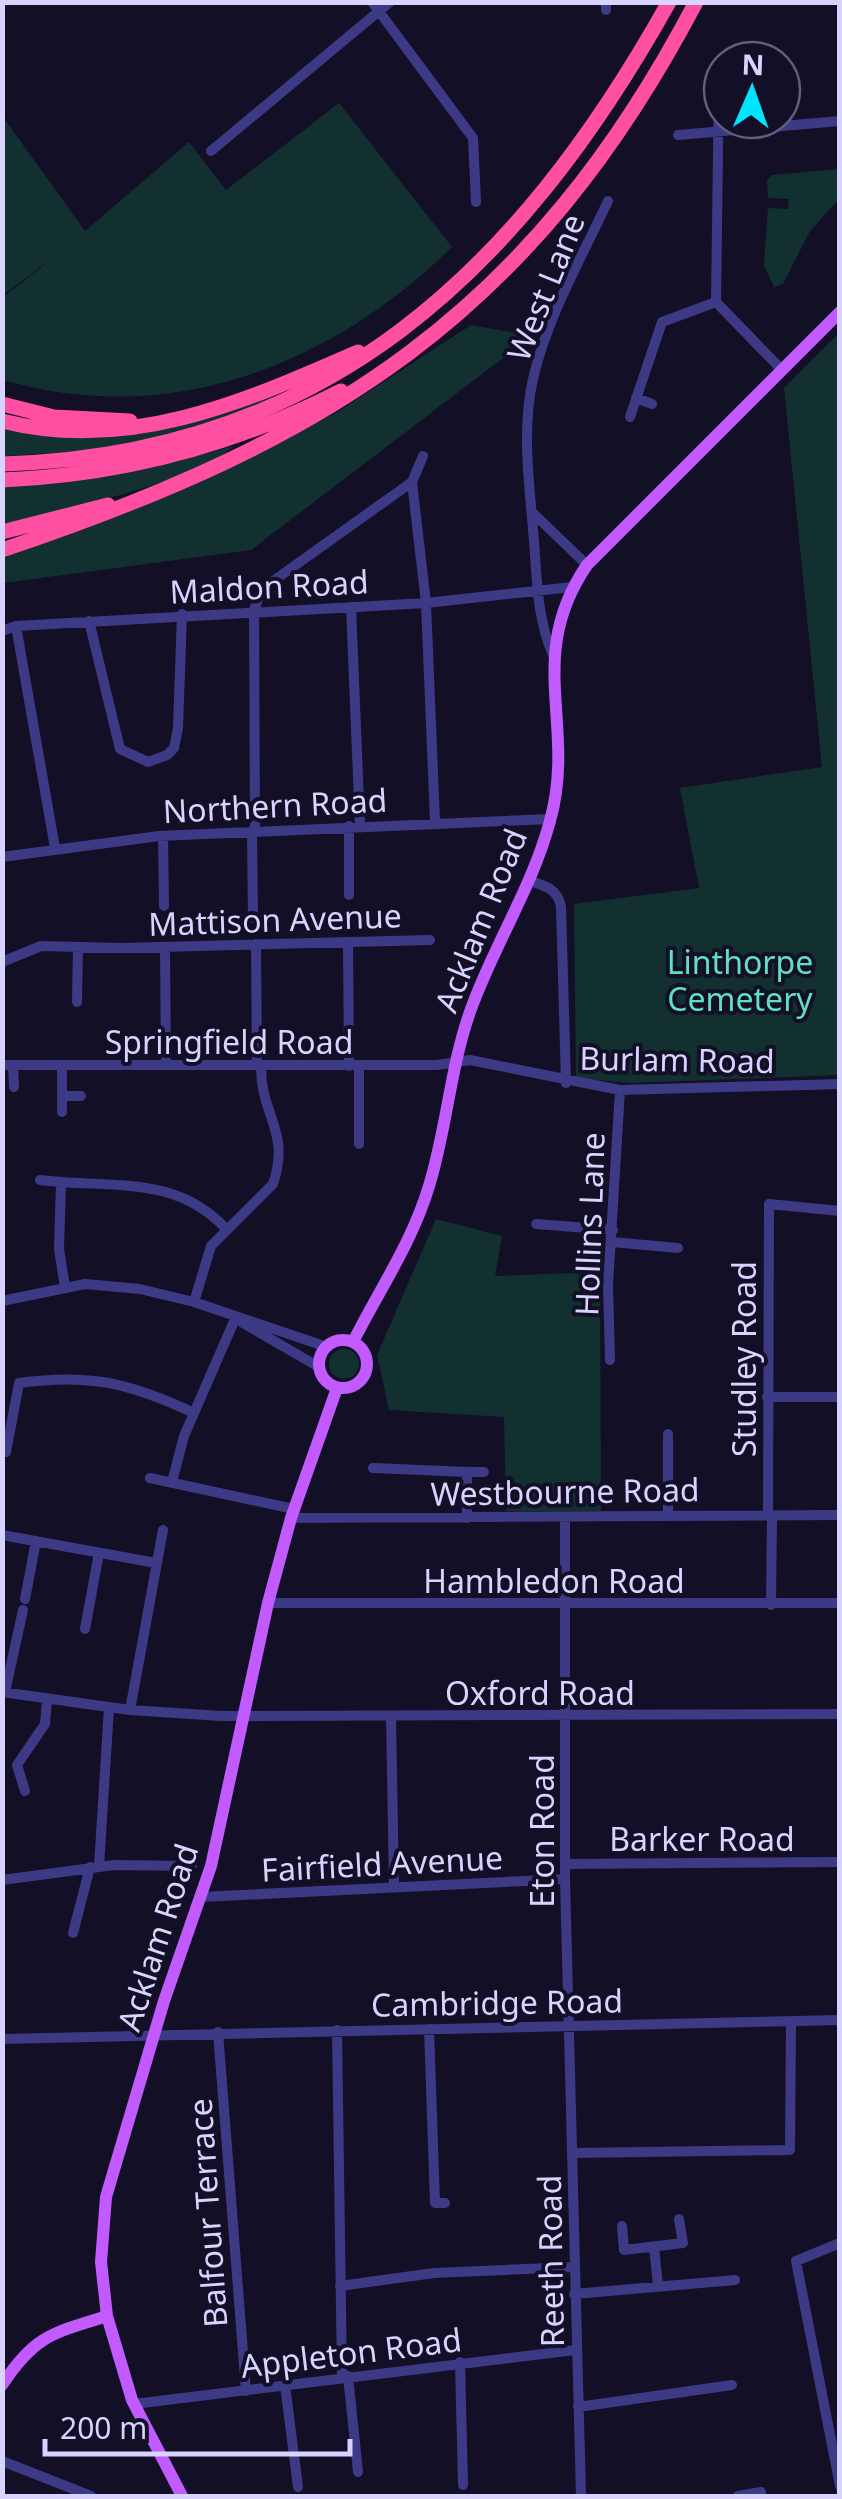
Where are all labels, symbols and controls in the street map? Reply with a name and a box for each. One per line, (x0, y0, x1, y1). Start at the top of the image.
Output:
north arrow (702, 40, 802, 140)
text: N (741, 45, 765, 83)
street label: West Lane (496, 207, 594, 367)
street label: Maldon Road (168, 559, 370, 613)
street label: Northern Road (162, 778, 388, 832)
street label: Acklam Road (424, 822, 536, 1018)
street label: Mattison Avenue (148, 893, 402, 945)
park label: Linthorpe Cemetery (667, 940, 813, 1020)
street label: Springfield Road (105, 1020, 353, 1063)
street label: Burlam Road (579, 1036, 775, 1082)
street label: Hollins Lane (564, 1131, 614, 1317)
street label: Studley Road (722, 1261, 765, 1457)
street label: Westbourne Road (430, 1467, 700, 1515)
street label: Hambledon Road (423, 1559, 685, 1602)
street label: Oxford Road (445, 1671, 635, 1714)
street label: Eton Road (520, 1754, 563, 1908)
street label: Barker Road (609, 1817, 795, 1860)
street label: Fairfield Avenue (260, 1835, 504, 1891)
street label: Acklam Road (107, 1838, 207, 2036)
street label: Cambridge Road (371, 1978, 623, 2026)
street label: Balfour Terrace (178, 2097, 236, 2329)
street label: Reeth Road (527, 2174, 573, 2348)
street label: Appleton Road (238, 2317, 464, 2387)
scale bar (45, 2394, 350, 2456)
text: 200 m (60, 2407, 147, 2448)

